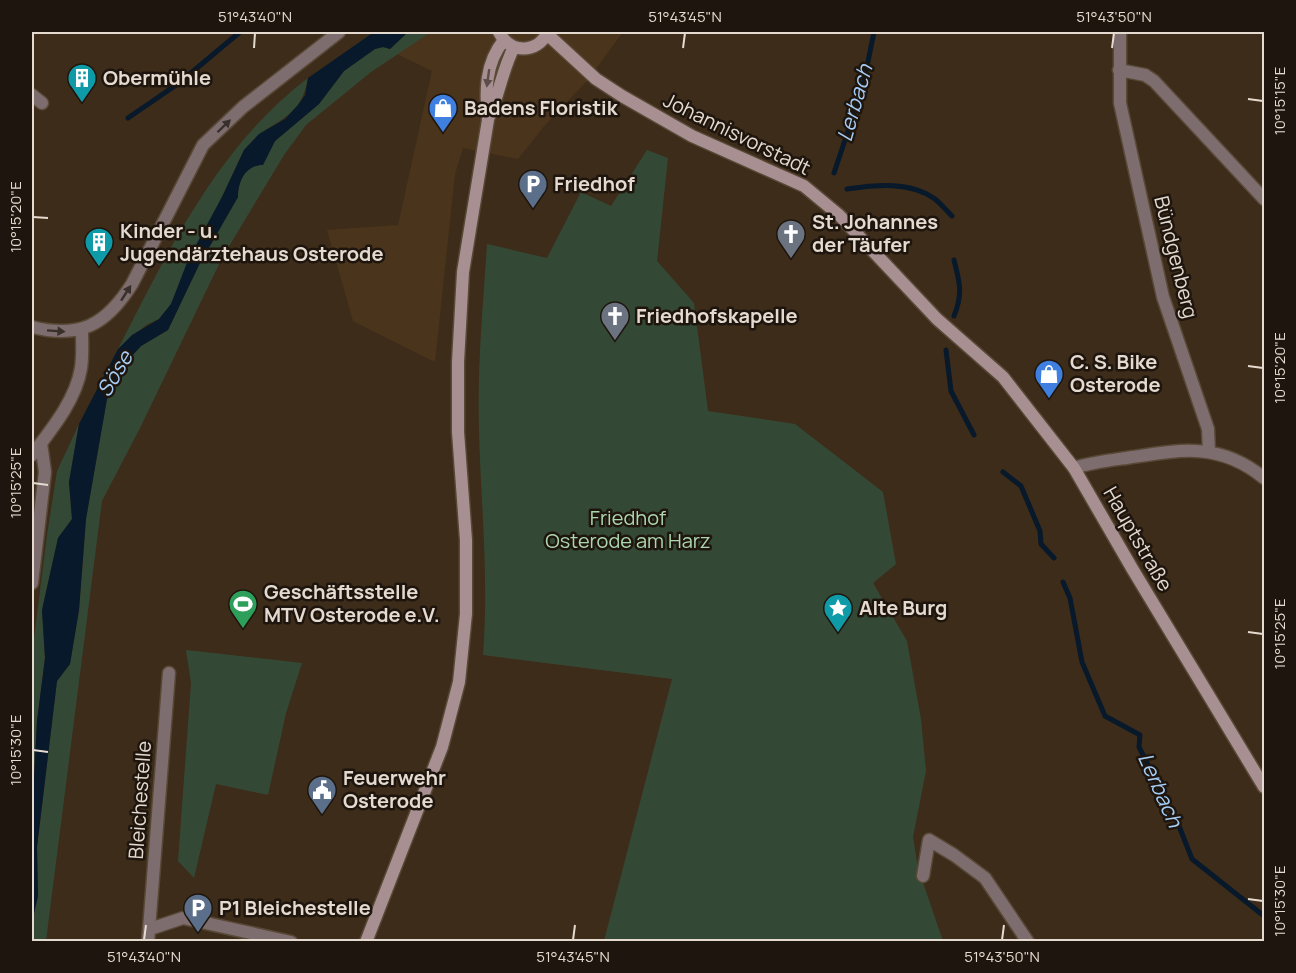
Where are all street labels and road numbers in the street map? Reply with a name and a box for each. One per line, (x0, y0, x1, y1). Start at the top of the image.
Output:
street label: Johannisvorstadt (659, 86, 815, 181)
street label: Bündgenberg (1148, 193, 1205, 321)
street label: Hauptstraße (1098, 481, 1179, 596)
street label: Bleichestelle (122, 740, 157, 860)

